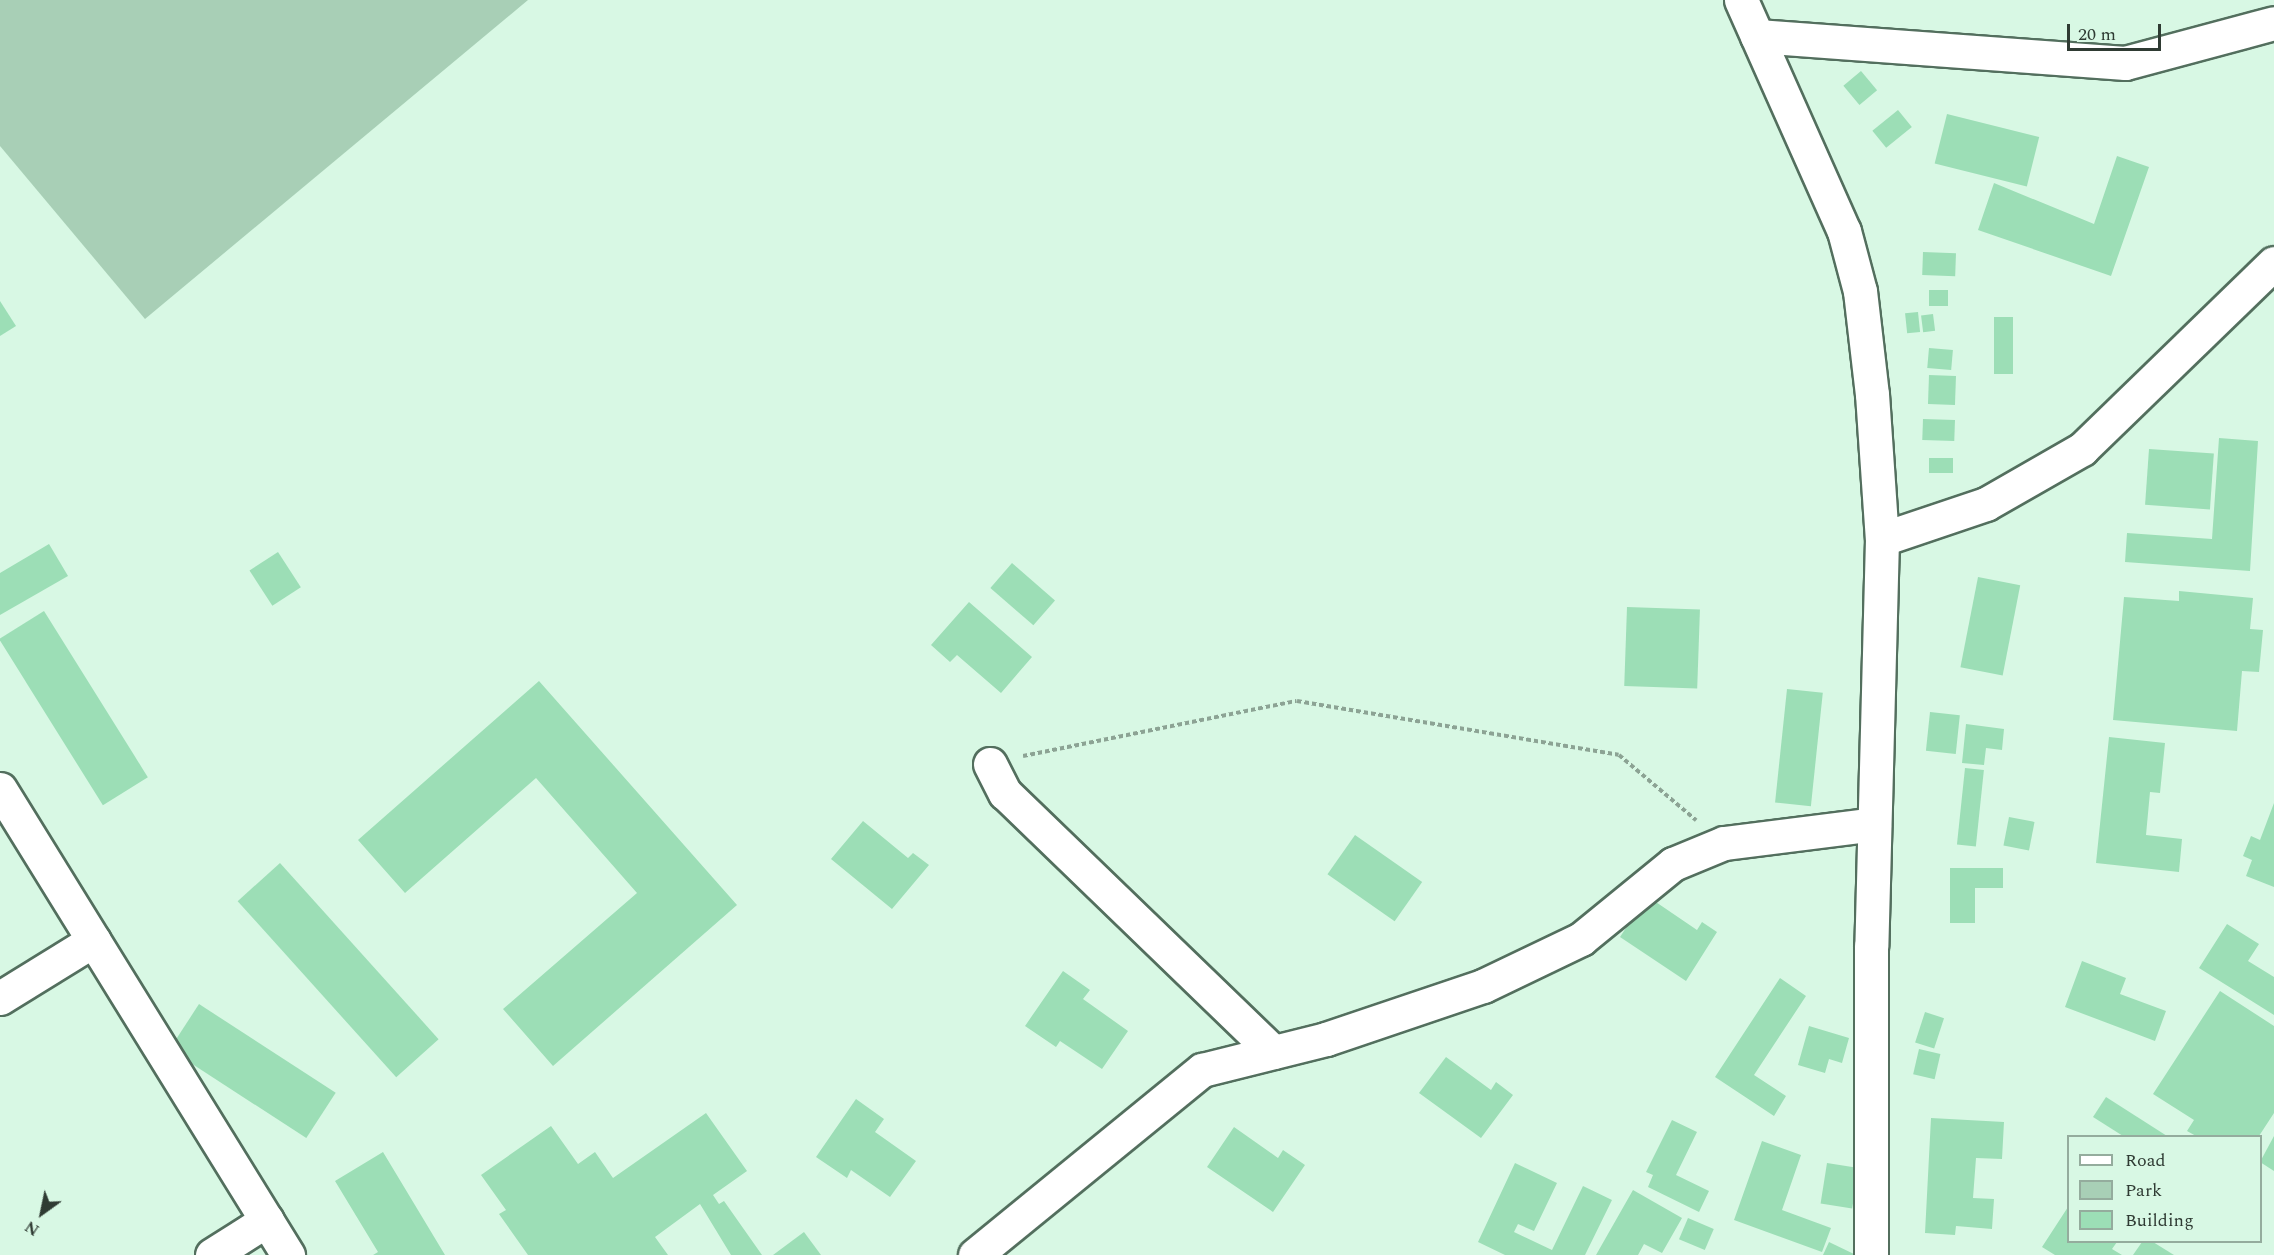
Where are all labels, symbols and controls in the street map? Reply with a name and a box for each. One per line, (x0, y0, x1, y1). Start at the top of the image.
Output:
scale bar (2070, 12, 2164, 50)
text: 20 m (2078, 21, 2116, 48)
legend (2067, 1135, 2262, 1243)
text: Road (2125, 1147, 2166, 1174)
text: Park (2125, 1177, 2162, 1204)
north arrow (12, 1183, 72, 1243)
text: Building (2125, 1207, 2194, 1234)
text: N (20, 1214, 44, 1242)

